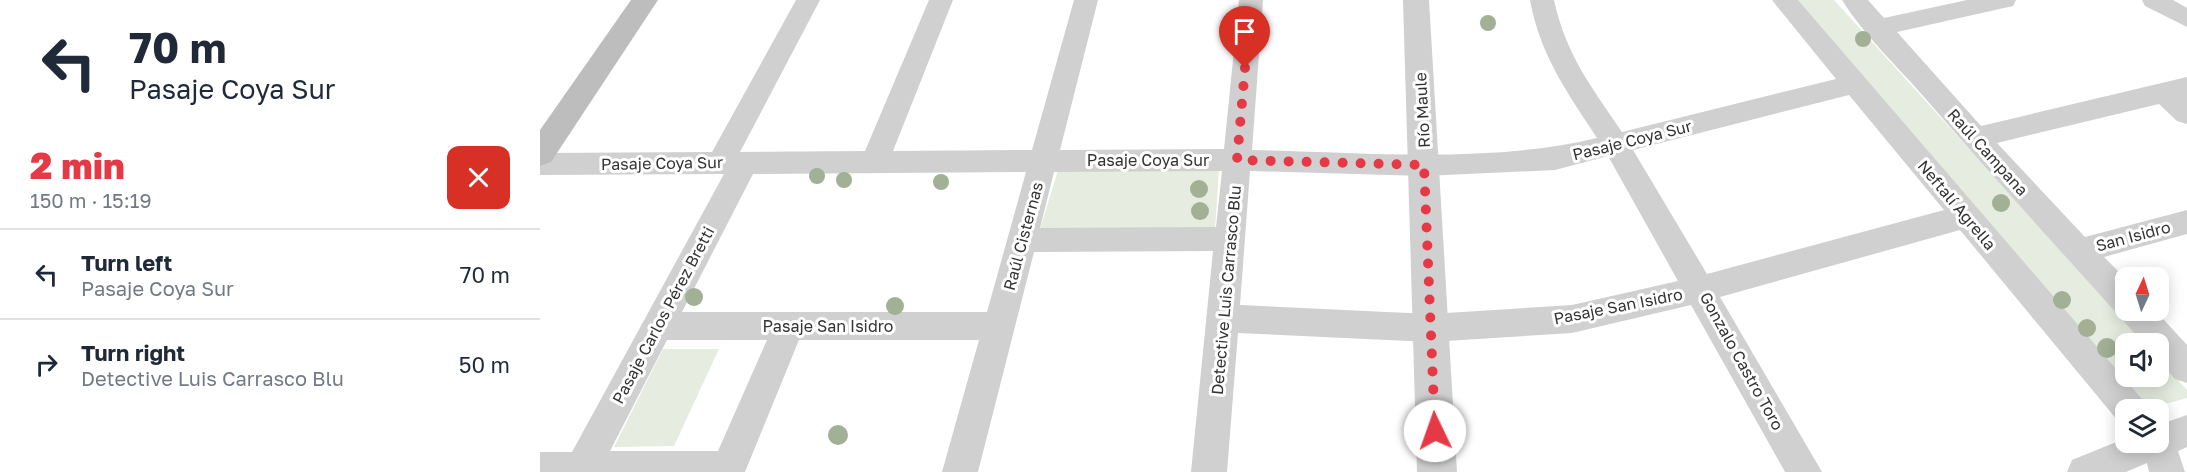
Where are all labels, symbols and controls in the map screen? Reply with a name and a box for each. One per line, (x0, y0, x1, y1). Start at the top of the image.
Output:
pin (1219, 6, 1270, 68)
icon: arrive (1228, 15, 1261, 48)
text: 70 m (129, 22, 226, 72)
icon: left (30, 24, 108, 102)
street label: Río Maule (1410, 72, 1434, 148)
text: Pasaje Coya Sur (129, 73, 335, 105)
street label: Raúl Campana (1944, 104, 2032, 200)
street label: Pasaje Coya Sur (1570, 116, 1694, 164)
text: 2 min (30, 144, 125, 187)
button: close (447, 146, 510, 209)
street label: Pasaje Coya Sur (1087, 150, 1209, 170)
street label: Pasaje Coya Sur (601, 152, 723, 174)
street label: Neftalí Agrella (1914, 156, 2000, 254)
street label: Raúl Cisternas (999, 180, 1047, 292)
street label: Detective Luis Carrasco Blu (1207, 184, 1245, 396)
text: 150 m · 15:19 (30, 188, 152, 212)
street label: San Isidro (2093, 216, 2173, 256)
street label: Pasaje Carlos Pérez Bretti (608, 223, 718, 407)
text: Turn left (81, 249, 172, 276)
icon: left (30, 258, 63, 291)
text: 70 m (460, 261, 510, 288)
north arrow (2115, 267, 2169, 321)
map controls (2115, 267, 2169, 453)
text: Pasaje Coya Sur (81, 276, 234, 300)
street label: Pasaje San Isidro (1552, 284, 1684, 328)
street label: Gonzalo Castro Toro (1696, 288, 1788, 434)
street label: Pasaje San Isidro (763, 316, 893, 336)
button: sound (2115, 333, 2169, 387)
text: Turn right (81, 339, 185, 366)
icon: right (30, 348, 63, 381)
text: 50 m (459, 351, 510, 378)
text: Detective Luis Carrasco Blu (81, 366, 344, 390)
position arrow (1403, 399, 1467, 463)
button: layers (2115, 399, 2169, 453)

